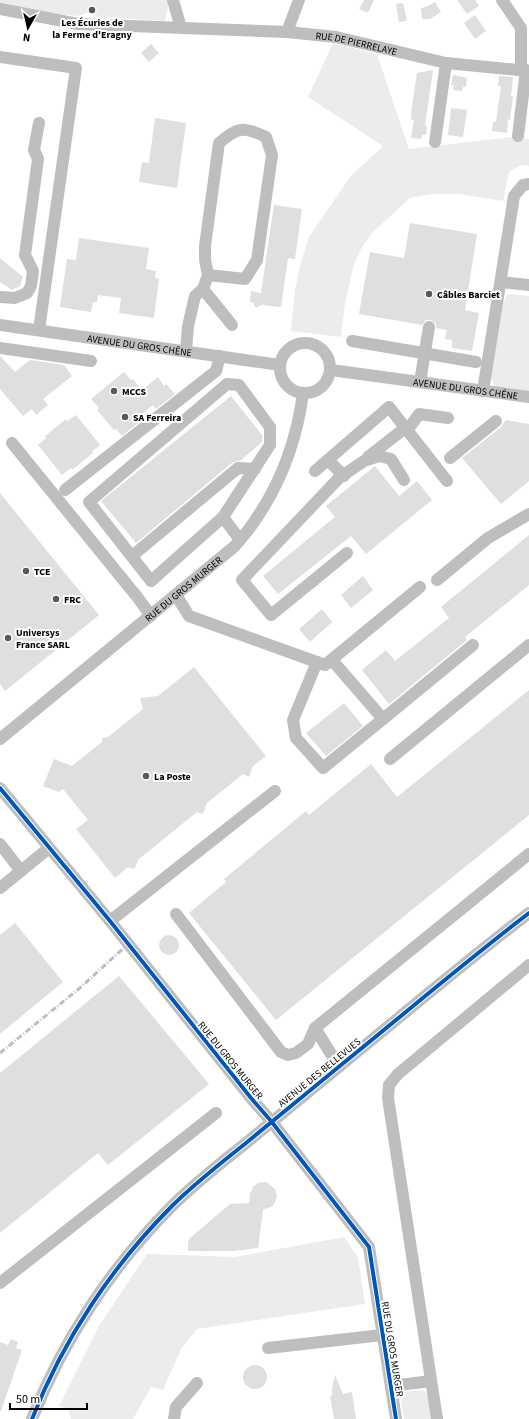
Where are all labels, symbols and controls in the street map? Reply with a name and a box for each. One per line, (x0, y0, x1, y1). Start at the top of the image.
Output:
marker: Les Écuries de la Ferme d'Eragny (87, 5, 97, 15)
north arrow (8, 8, 48, 48)
place label: Les Écuries de la Ferme d'Eragny (52, 16, 133, 42)
text: N (22, 29, 31, 45)
street label: RUE DE PIERRELAYE (315, 29, 399, 59)
place label: Câbles Barciet (437, 288, 500, 302)
marker: Câbles Barciet (424, 289, 434, 299)
street label: AVENUE DU GROS CHÊNE (86, 332, 193, 360)
street label: AVENUE DU GROS CHÊNE (412, 375, 519, 403)
place label: MCCS (122, 385, 147, 399)
marker: MCCS (109, 386, 119, 396)
place label: SA Ferreira (133, 411, 181, 425)
marker: SA Ferreira (120, 412, 130, 422)
street label: RUE DU GROS MURGER (142, 553, 226, 625)
place label: TCE (34, 565, 51, 579)
marker: TCE (21, 566, 31, 576)
place label: FRC (64, 593, 81, 607)
marker: FRC (51, 594, 61, 604)
place label: Universys France SARL (16, 626, 70, 652)
marker: Universys France SARL (3, 633, 13, 643)
place label: La Poste (154, 770, 191, 784)
marker: La Poste (141, 771, 151, 781)
street label: RUE DU GROS MURGER (194, 1019, 266, 1103)
street label: AVENUE DES BELLEVUES (275, 1035, 364, 1111)
street label: RUE DU GROS MURGER (378, 1300, 407, 1398)
scale bar (10, 1385, 87, 1411)
text: 50 m (16, 1391, 40, 1408)

